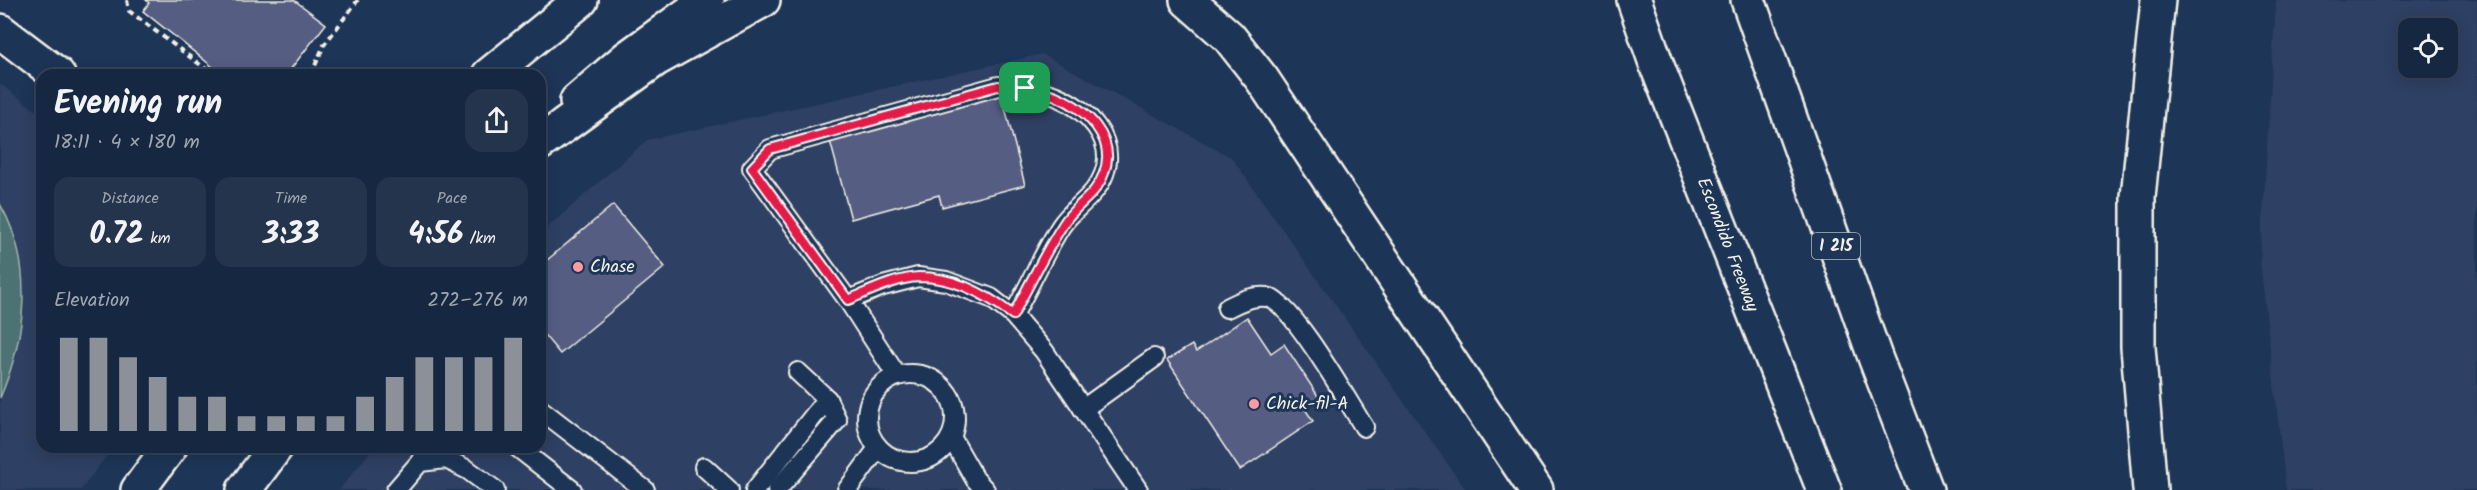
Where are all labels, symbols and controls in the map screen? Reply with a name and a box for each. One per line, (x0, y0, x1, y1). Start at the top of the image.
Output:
map controls (2398, 18, 2458, 78)
button: locate (2398, 18, 2458, 78)
pin (999, 62, 1050, 113)
icon: arrive (1008, 71, 1041, 104)
text: Evening run (54, 78, 222, 131)
button: share (465, 89, 528, 152)
text: 18:11 · 4 × 180 m (54, 127, 200, 159)
street label: Escondido Freeway (1688, 173, 1766, 317)
text: Distance (101, 186, 159, 211)
text: Time (275, 186, 307, 211)
text: Pace (437, 186, 467, 211)
text: 0.72 (90, 211, 144, 259)
text: 3:33 (263, 211, 319, 259)
text: 4:56 (408, 211, 463, 259)
text: km (144, 226, 170, 251)
text: /km (463, 226, 496, 251)
road number: I 215 (1812, 233, 1860, 259)
place label: Chase (590, 253, 635, 282)
marker: Chase (571, 260, 585, 274)
text: Elevation (54, 285, 130, 317)
text: 272–276 m (427, 285, 528, 317)
place label: Chick-fil-A (1266, 390, 1349, 419)
marker: Chick-fil-A (1247, 397, 1261, 411)

